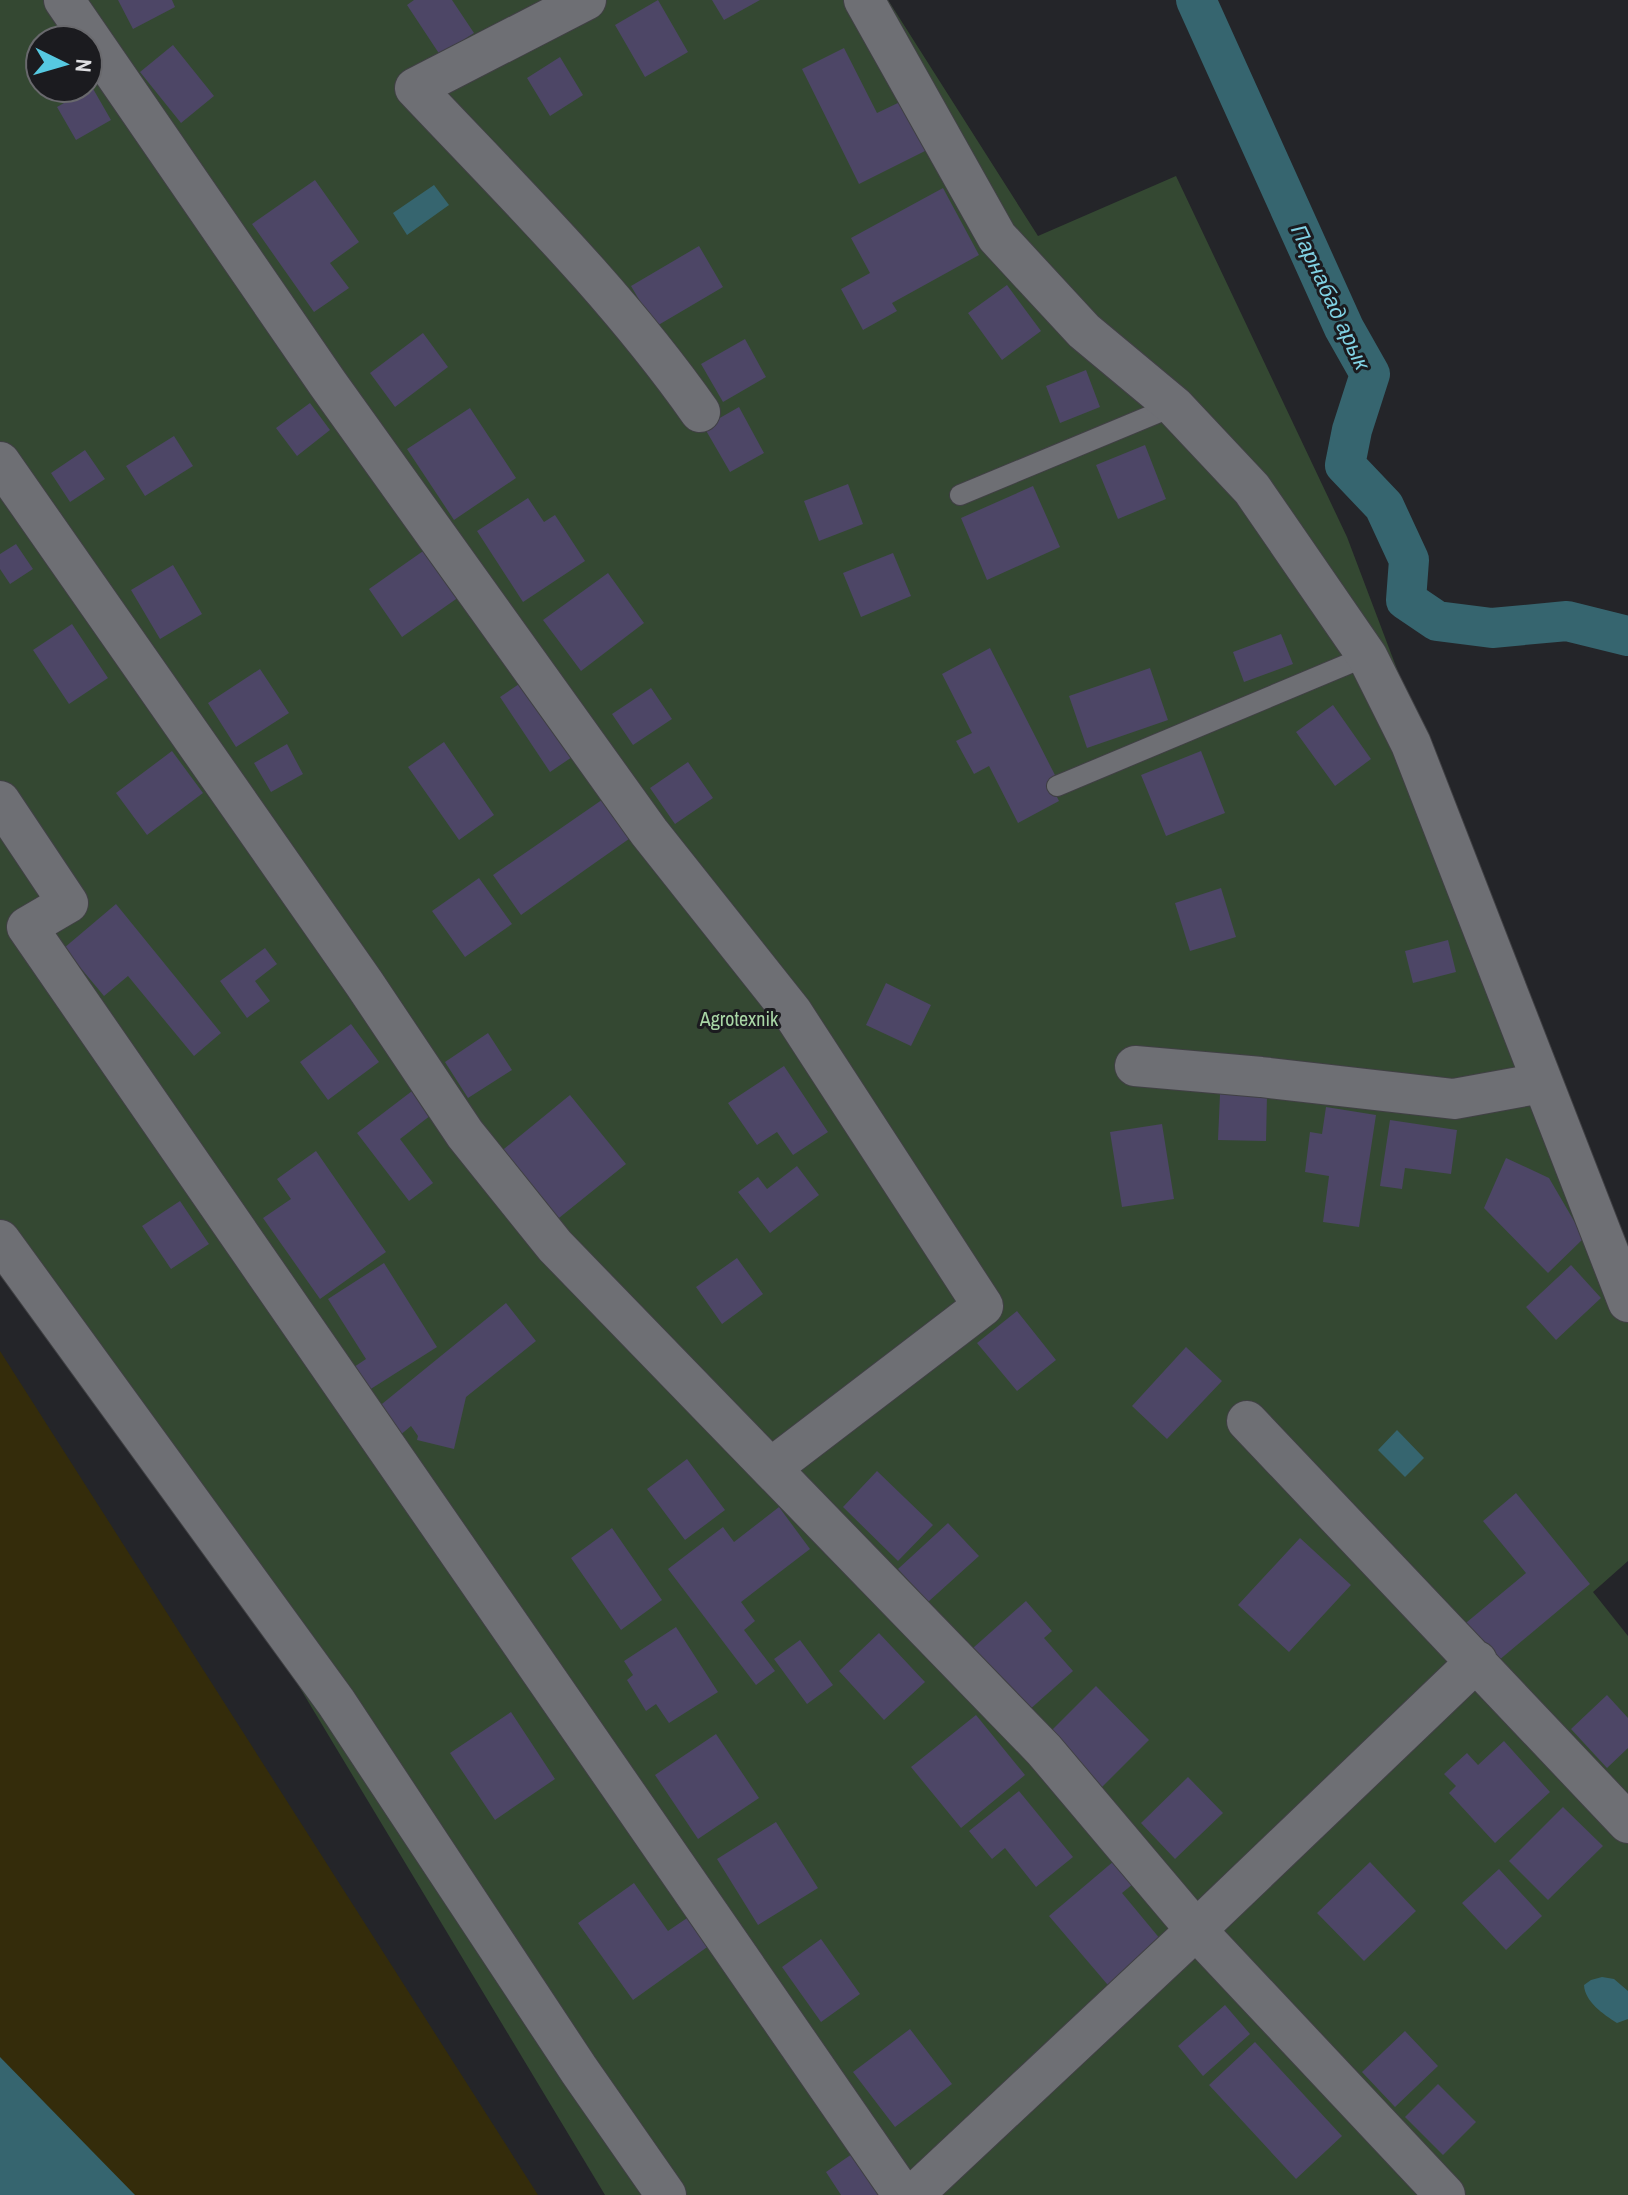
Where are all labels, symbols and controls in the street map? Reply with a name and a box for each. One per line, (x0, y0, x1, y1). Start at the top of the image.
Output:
north arrow (24, 24, 104, 104)
text: N (68, 58, 99, 74)
water label: Парнабад арык (1284, 219, 1379, 376)
park label: Agrotexnik (699, 1005, 779, 1032)

